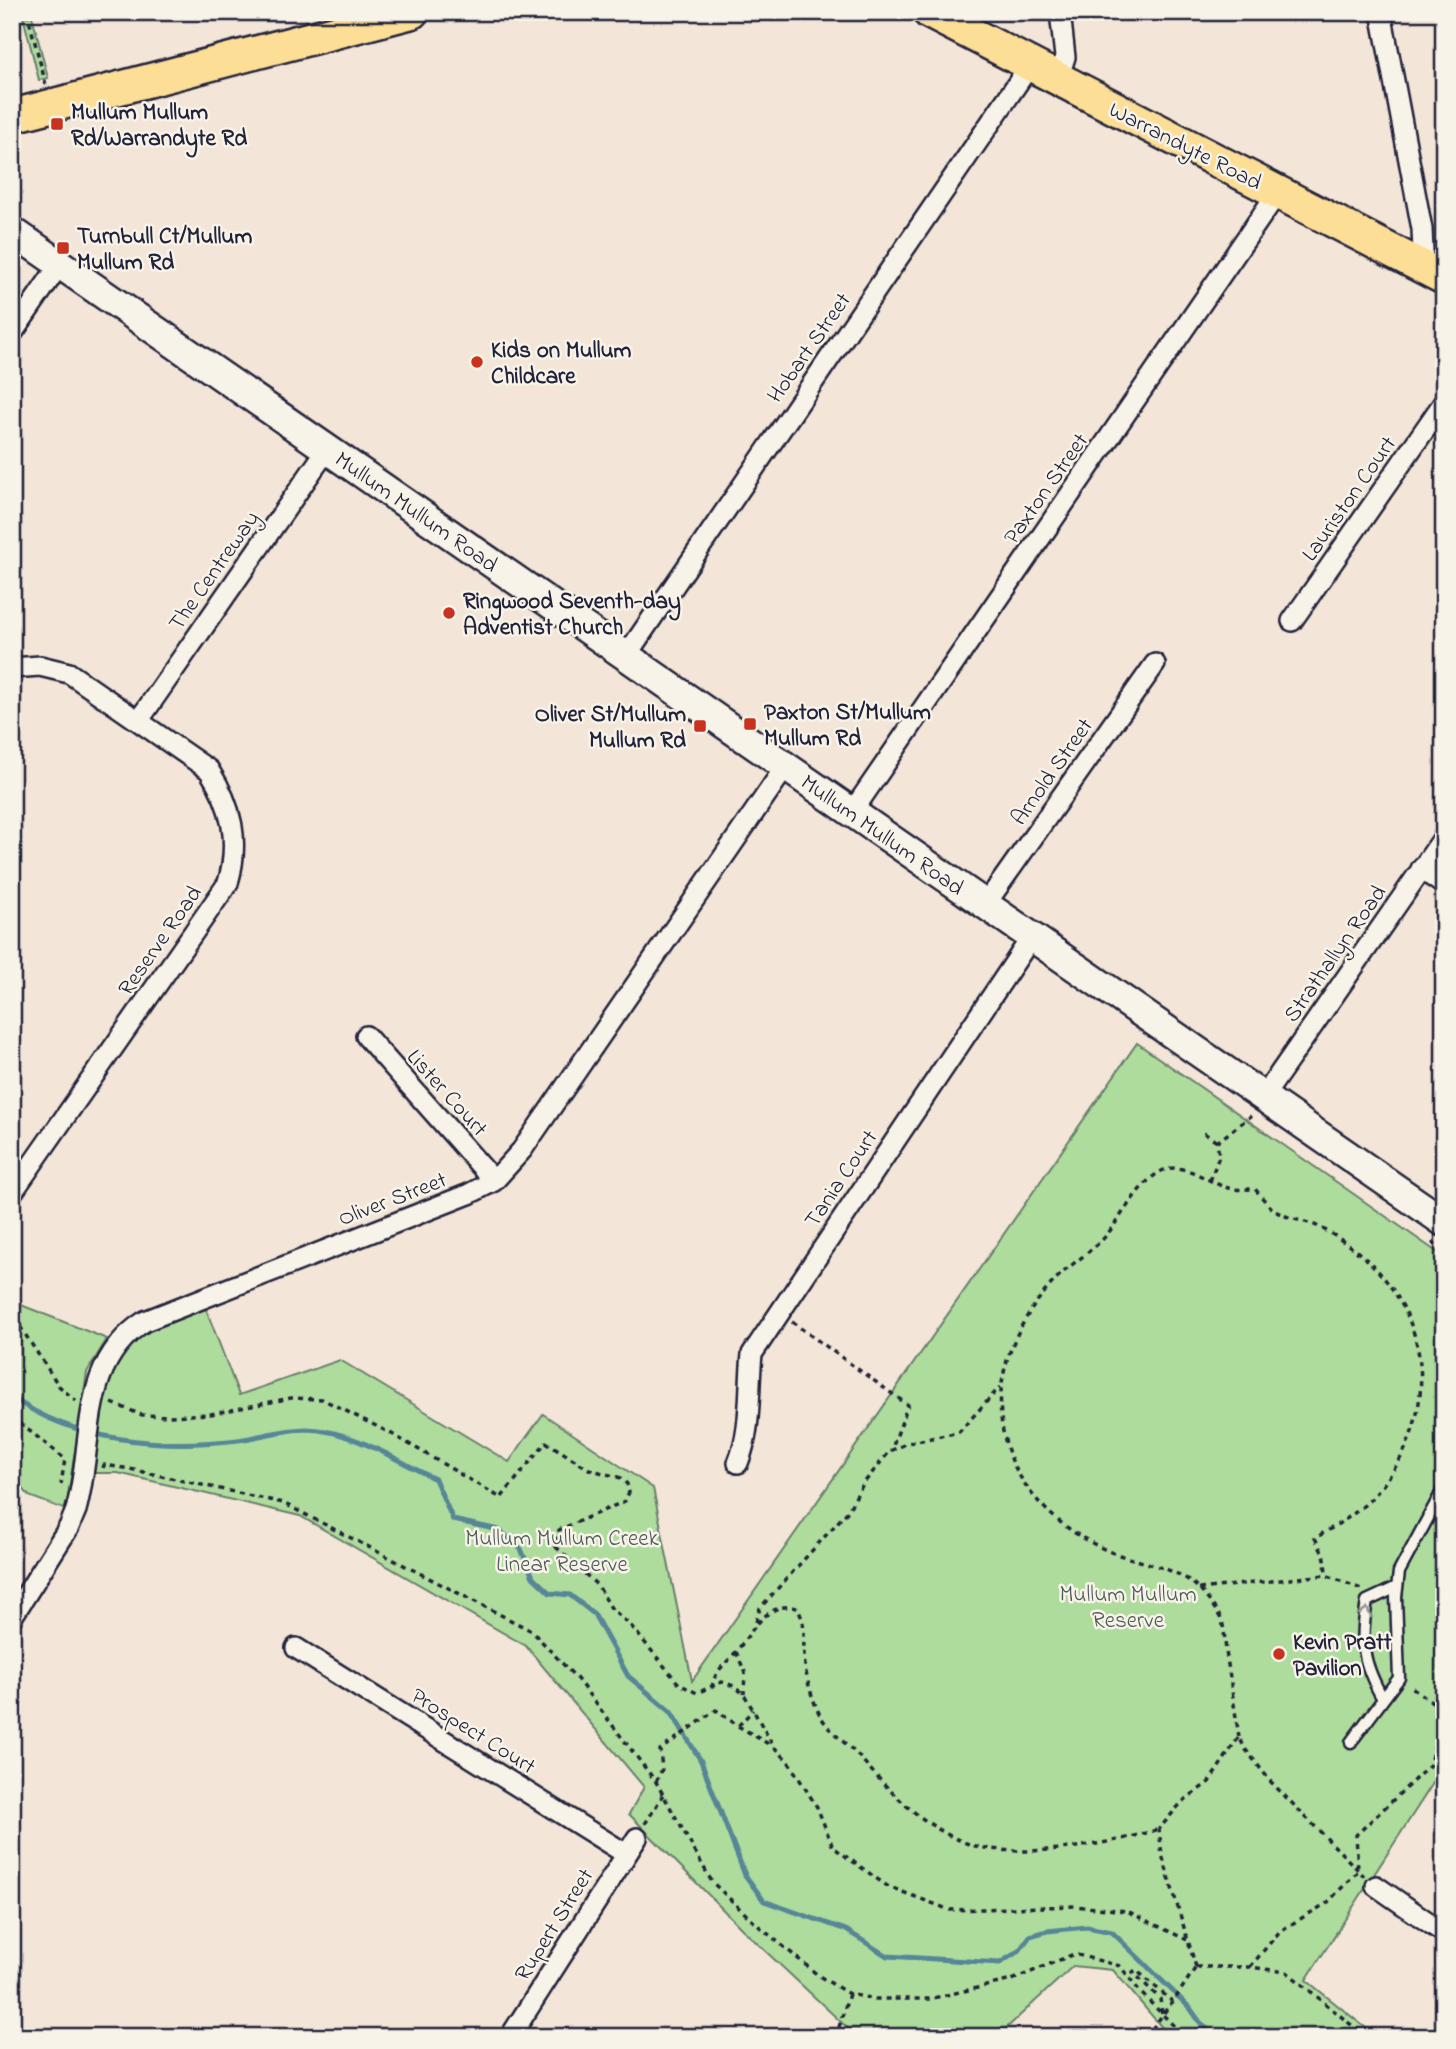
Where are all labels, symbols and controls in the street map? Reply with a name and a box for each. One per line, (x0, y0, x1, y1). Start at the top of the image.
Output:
street label: Warrandyte Road (1102, 94, 1267, 202)
place label: Mullum Mullum Rd/Warrandyte Rd (71, 97, 247, 158)
marker: Mullum Mullum Rd/Warrandyte Rd (49, 116, 65, 132)
place label: Turnbull Ct/Mullum Mullum Rd (77, 221, 252, 280)
marker: Turnbull Ct/Mullum Mullum Rd (55, 240, 71, 256)
street label: Hobart Street (760, 286, 860, 410)
place label: Kids on Mullum Childcare (491, 335, 632, 394)
marker: Kids on Mullum Childcare (469, 354, 485, 370)
street label: Paxton Street (996, 427, 1098, 552)
street label: Lauriston Court (1295, 430, 1406, 569)
street label: Mullum Mullum Road (327, 444, 504, 582)
street label: The Centreway (161, 505, 270, 639)
place label: Ringwood Seventh-day Adventist Church (463, 586, 681, 645)
marker: Ringwood Seventh-day Adventist Church (441, 605, 457, 621)
place label: Paxton St/Mullum Mullum Rd (764, 697, 931, 756)
place label: Oliver St/Mullum Mullum Rd (535, 699, 686, 758)
street label: Arnold Street (1004, 712, 1102, 833)
marker: Paxton St/Mullum Mullum Rd (742, 716, 758, 732)
marker: Oliver St/Mullum Mullum Rd (692, 718, 708, 734)
street label: Mullum Mullum Road (793, 767, 970, 905)
street label: Strathallyn Road (1276, 879, 1397, 1031)
street label: Reserve Road (111, 880, 211, 1003)
street label: Lister Court (398, 1043, 495, 1145)
street label: Tania Court (797, 1124, 887, 1235)
street label: Oliver Street (334, 1164, 452, 1236)
park label: Mullum Mullum Creek Linear Reserve (465, 1523, 660, 1582)
park label: Mullum Mullum Reserve (1059, 1579, 1197, 1638)
one-way arrow (1358, 1606, 1372, 1618)
place label: Kevin Pratt Pavilion (1293, 1627, 1392, 1686)
marker: Kevin Pratt Pavilion (1271, 1646, 1287, 1662)
street label: Prospect Court (404, 1681, 542, 1784)
street label: Rupert Street (507, 1862, 603, 1988)

